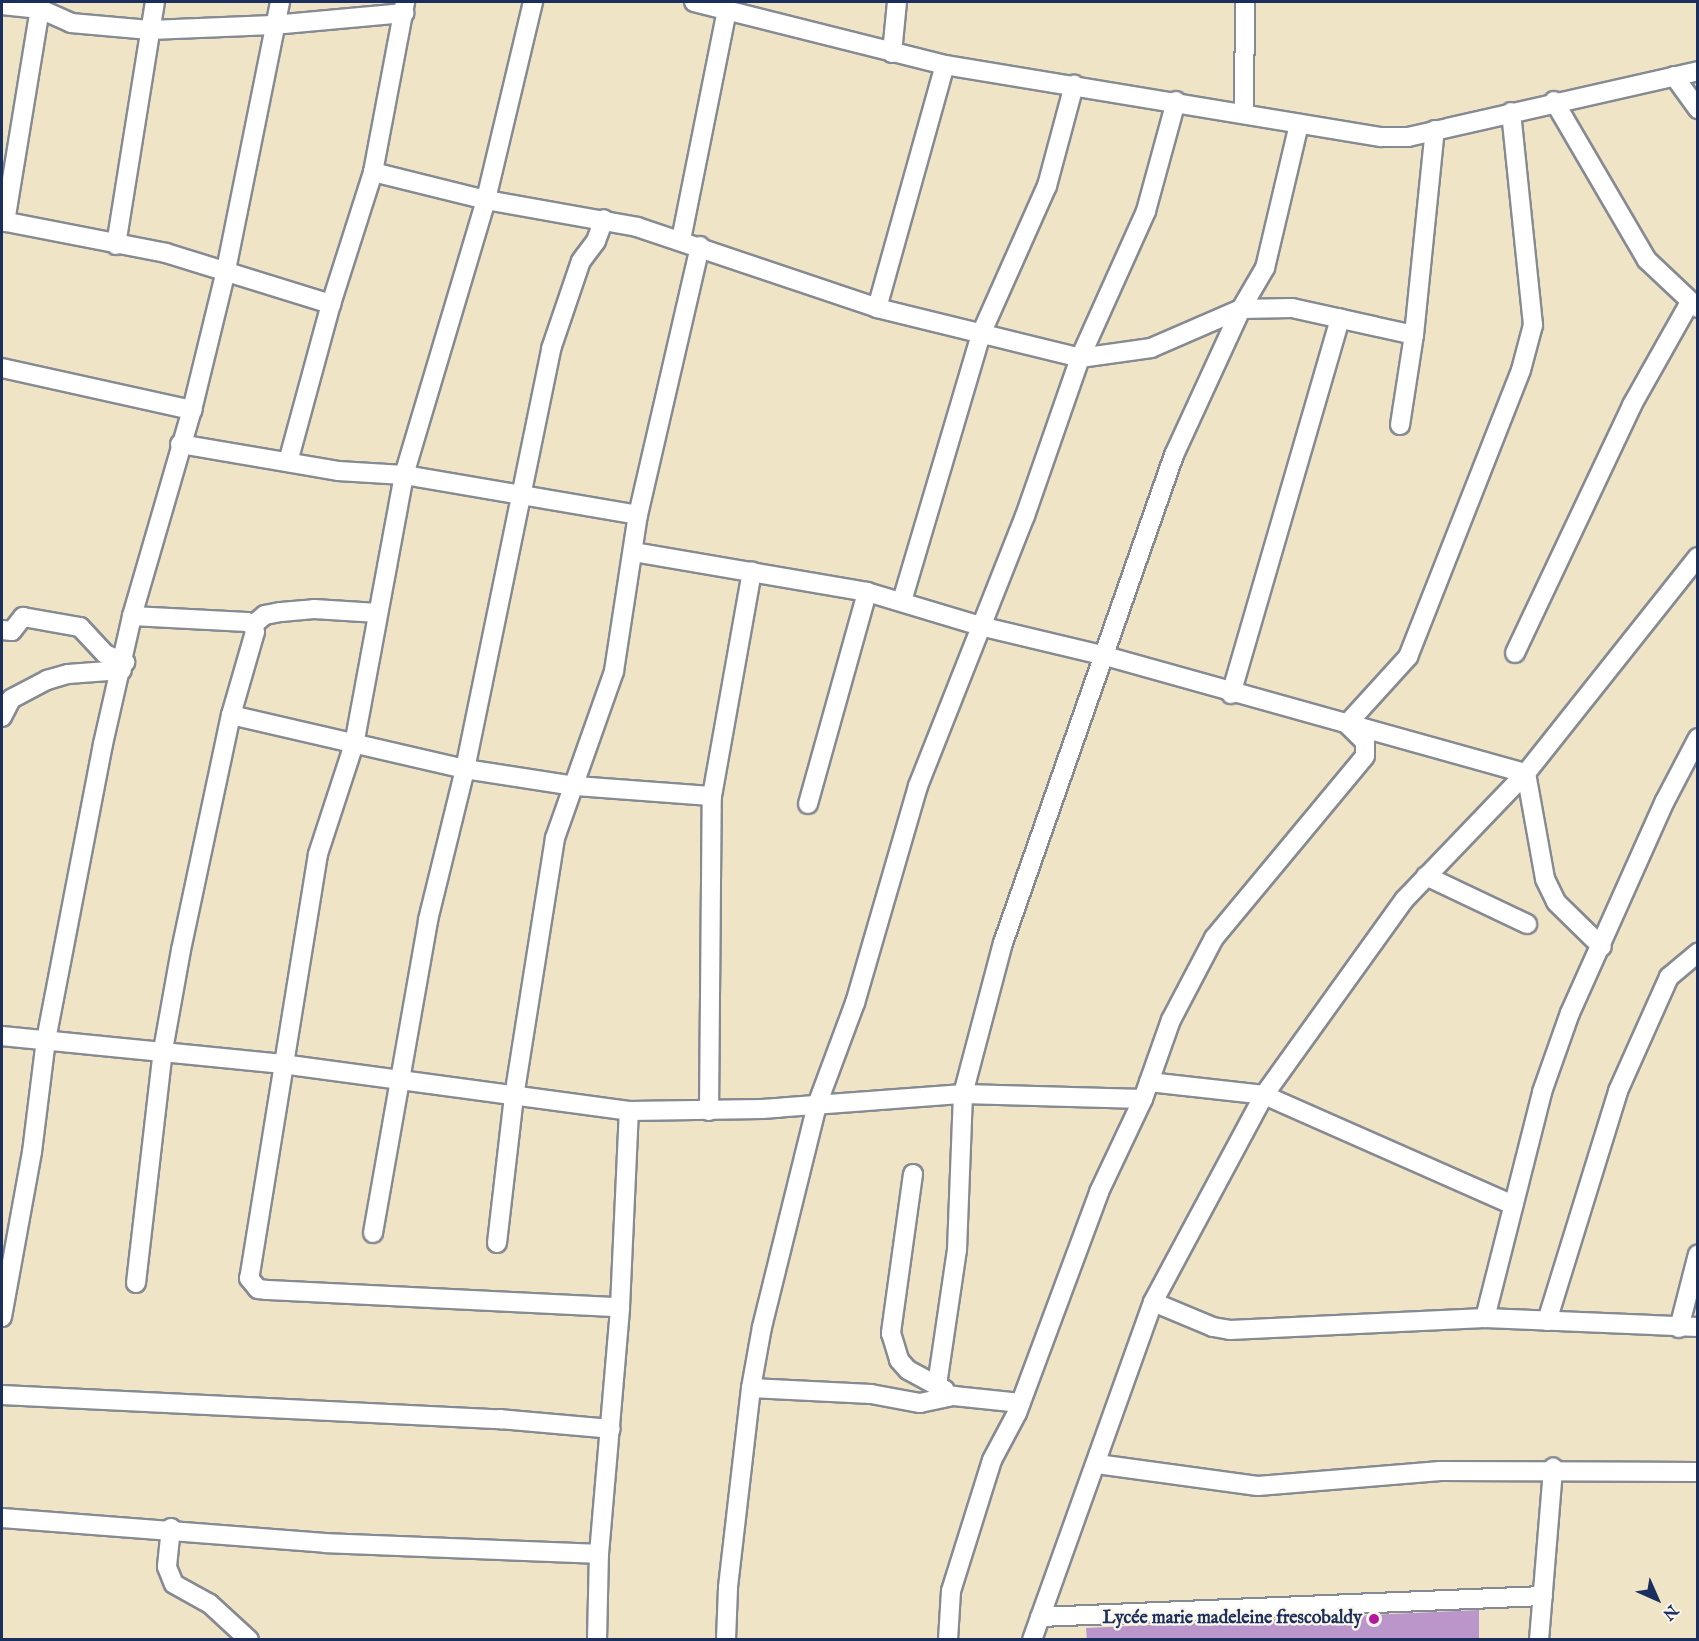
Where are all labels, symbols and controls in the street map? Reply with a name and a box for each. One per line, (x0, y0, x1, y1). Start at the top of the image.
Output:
north arrow (1627, 1569, 1687, 1629)
text: N (1658, 1600, 1682, 1624)
place label: Lycée marie madeleine frescobaldy (1102, 1608, 1362, 1630)
marker: Lycée marie madeleine frescobaldy (1367, 1612, 1381, 1626)

